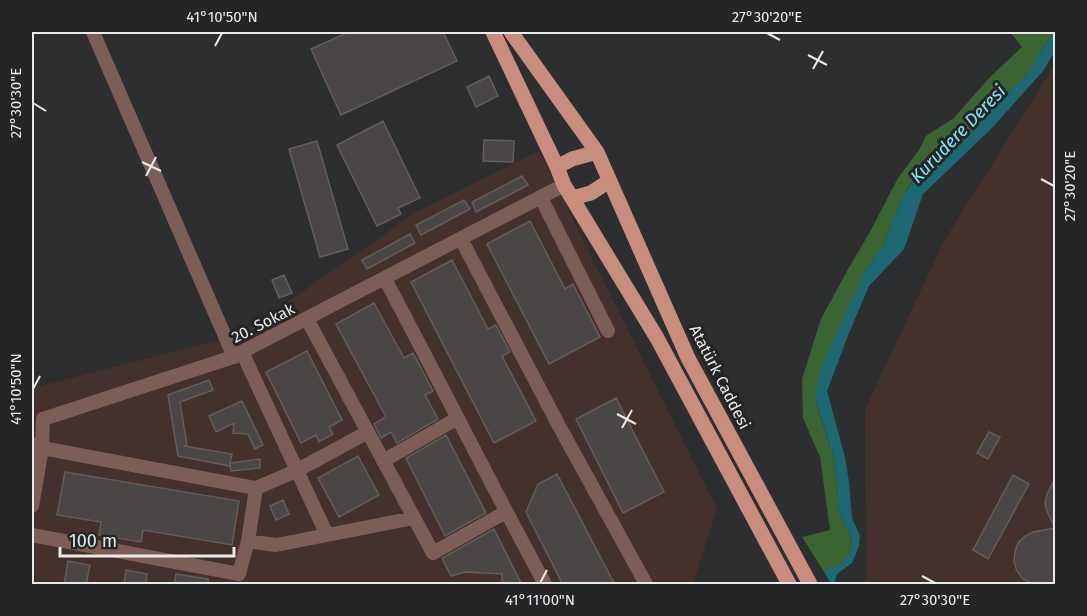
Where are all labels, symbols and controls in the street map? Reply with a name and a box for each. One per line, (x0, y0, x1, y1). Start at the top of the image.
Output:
text: 41°10'50"N (186, 8, 258, 26)
text: 27°30'20"E (732, 8, 802, 26)
text: 27°30'30"E (7, 68, 25, 138)
water label: Kurudere Deresi (906, 80, 1010, 188)
text: 27°30'20"E (1061, 151, 1079, 221)
street label: 20. Sokak (228, 299, 298, 347)
street label: Atatürk Caddesi (686, 322, 754, 432)
text: 41°10'50"N (7, 353, 25, 425)
scale bar (60, 520, 234, 558)
text: 100 m (69, 530, 117, 552)
text: 41°11'00"N (505, 591, 575, 609)
text: 27°30'30"E (900, 591, 970, 609)

